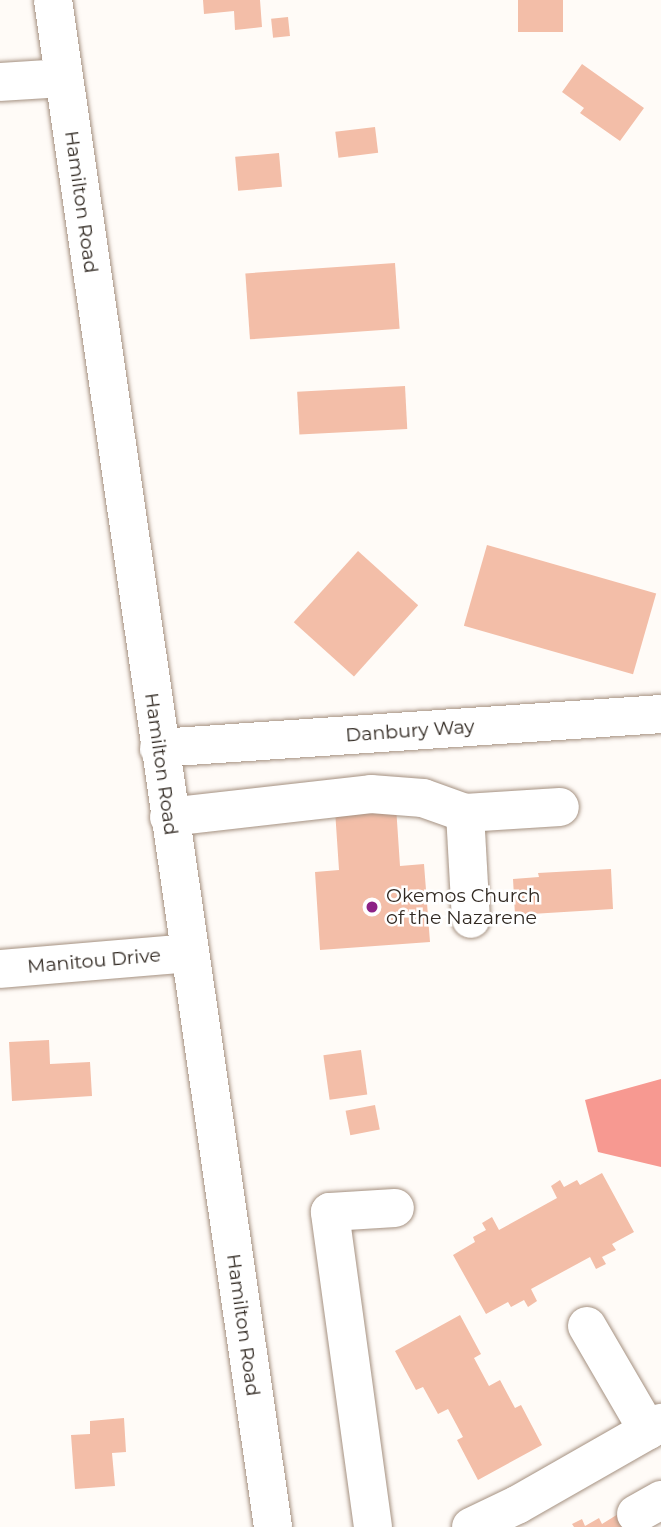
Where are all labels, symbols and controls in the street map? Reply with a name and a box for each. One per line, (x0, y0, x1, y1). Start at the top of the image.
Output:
street label: Hamilton Road (60, 129, 102, 275)
street label: Hamilton Road (140, 691, 182, 837)
street label: Danbury Way (345, 715, 475, 747)
place label: Okemos Church of the Nazarene (386, 885, 541, 929)
marker: Okemos Church of the Nazarene (364, 899, 380, 915)
street label: Manitou Drive (26, 944, 162, 978)
street label: Hamilton Road (222, 1252, 264, 1398)

